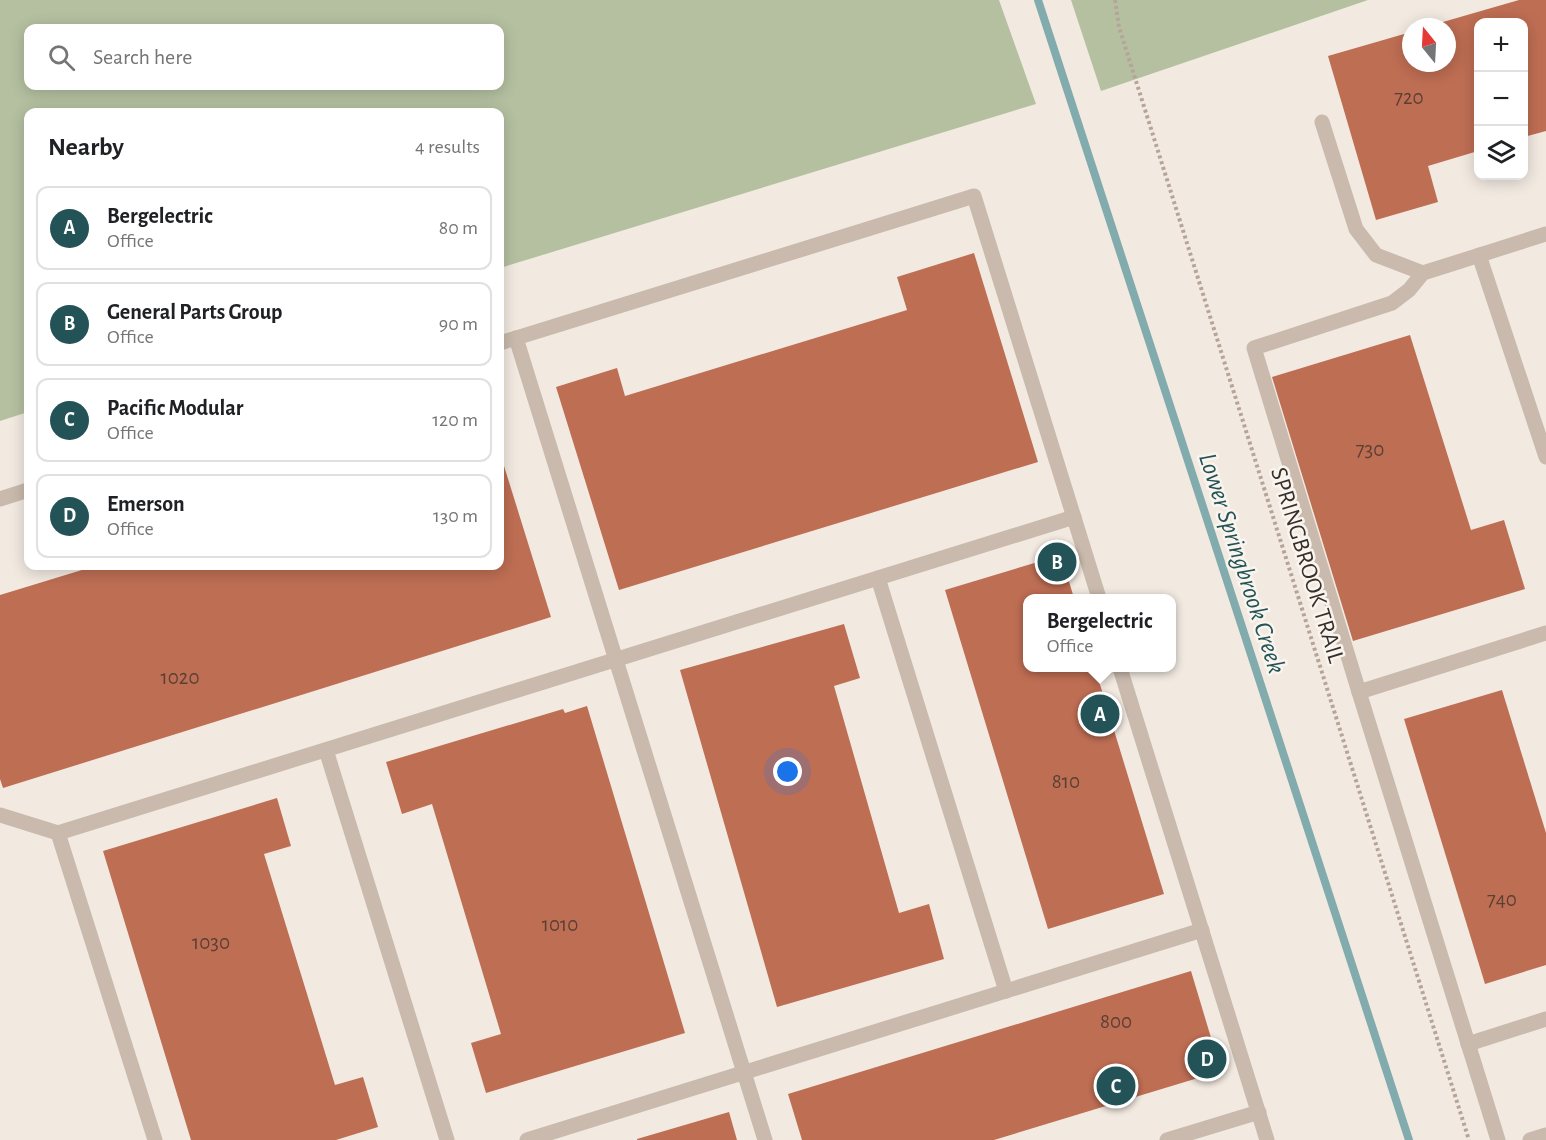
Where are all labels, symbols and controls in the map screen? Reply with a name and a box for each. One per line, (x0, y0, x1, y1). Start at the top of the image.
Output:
north arrow (1402, 18, 1456, 72)
map controls (1474, 18, 1528, 180)
button: + (1474, 18, 1528, 72)
search box (24, 24, 504, 90)
icon: search (45, 41, 78, 74)
text: Search here (93, 46, 192, 68)
button: − (1474, 72, 1528, 126)
house number: 720 (1394, 87, 1424, 108)
button: layers (1474, 126, 1528, 180)
text: Nearby (48, 134, 124, 160)
text: 4 results (415, 137, 480, 157)
text: Bergelectric (107, 205, 213, 227)
text: A (64, 218, 76, 238)
text: 80 m (439, 218, 478, 238)
text: Office (107, 231, 154, 251)
text: General Parts Group (107, 301, 283, 323)
text: B (64, 314, 75, 334)
text: 90 m (439, 314, 478, 334)
text: Office (107, 327, 154, 347)
text: Pacific Modular (107, 397, 243, 419)
text: C (64, 410, 75, 430)
text: 120 m (432, 410, 478, 430)
text: Office (107, 423, 154, 443)
house number: 730 (1356, 439, 1384, 460)
water label: Lower Springbrook Creek (1194, 450, 1290, 677)
street label: SPRINGBROOK TRAIL (1266, 465, 1348, 666)
text: Emerson (107, 493, 185, 515)
text: D (63, 506, 76, 526)
text: 130 m (433, 506, 478, 526)
text: Office (107, 519, 154, 539)
pin: B (1038, 540, 1076, 584)
popup (1023, 594, 1176, 672)
text: Bergelectric (1047, 610, 1152, 632)
text: Office (1047, 636, 1093, 656)
house number: 1020 (161, 667, 199, 688)
pin: A (1080, 692, 1120, 736)
your location (773, 757, 802, 786)
house number: 810 (1052, 771, 1080, 792)
house number: 740 (1487, 889, 1517, 910)
house number: 1010 (542, 914, 578, 935)
house number: 1030 (192, 932, 230, 953)
house number: 800 (1100, 1011, 1132, 1032)
pin: D (1188, 1036, 1226, 1082)
pin: C (1096, 1064, 1136, 1108)

